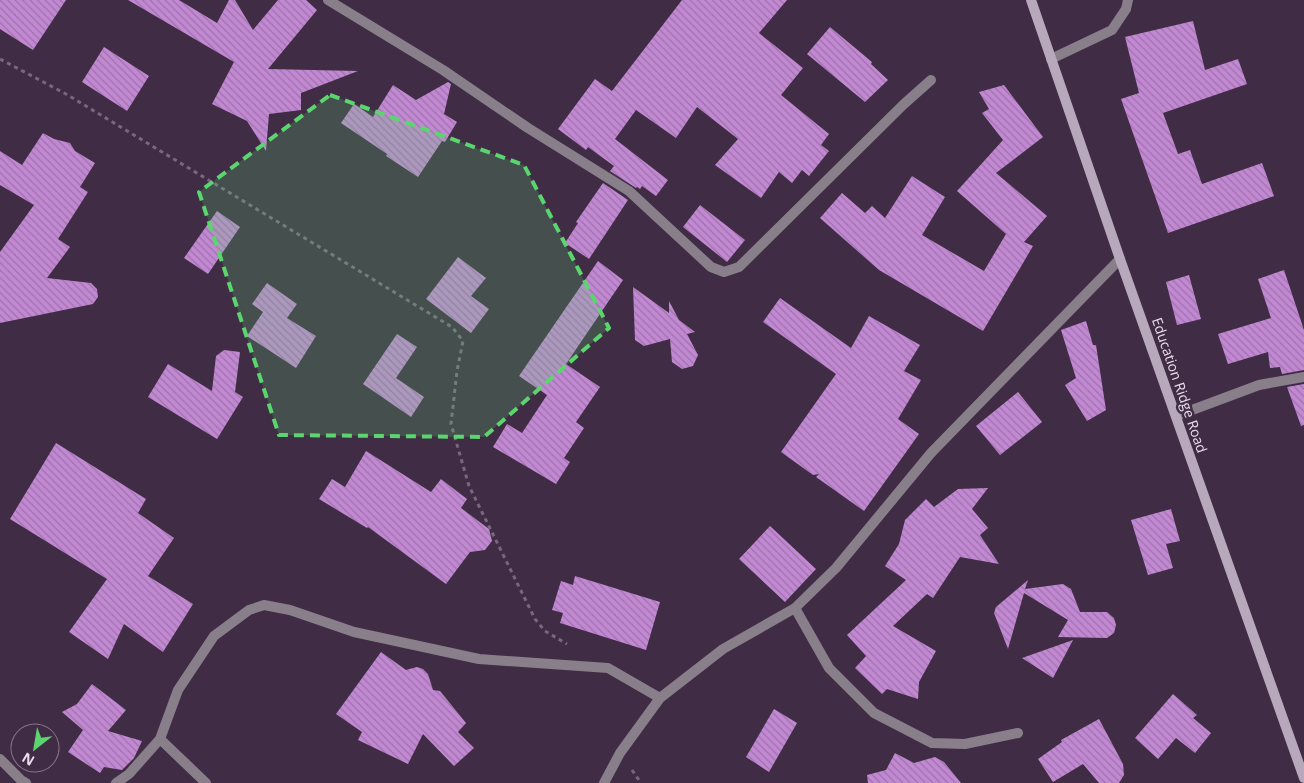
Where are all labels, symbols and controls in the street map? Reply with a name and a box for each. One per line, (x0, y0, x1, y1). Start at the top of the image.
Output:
street label: Education Ridge Road (1148, 315, 1212, 455)
north arrow (10, 723, 60, 773)
text: N (18, 748, 38, 771)

